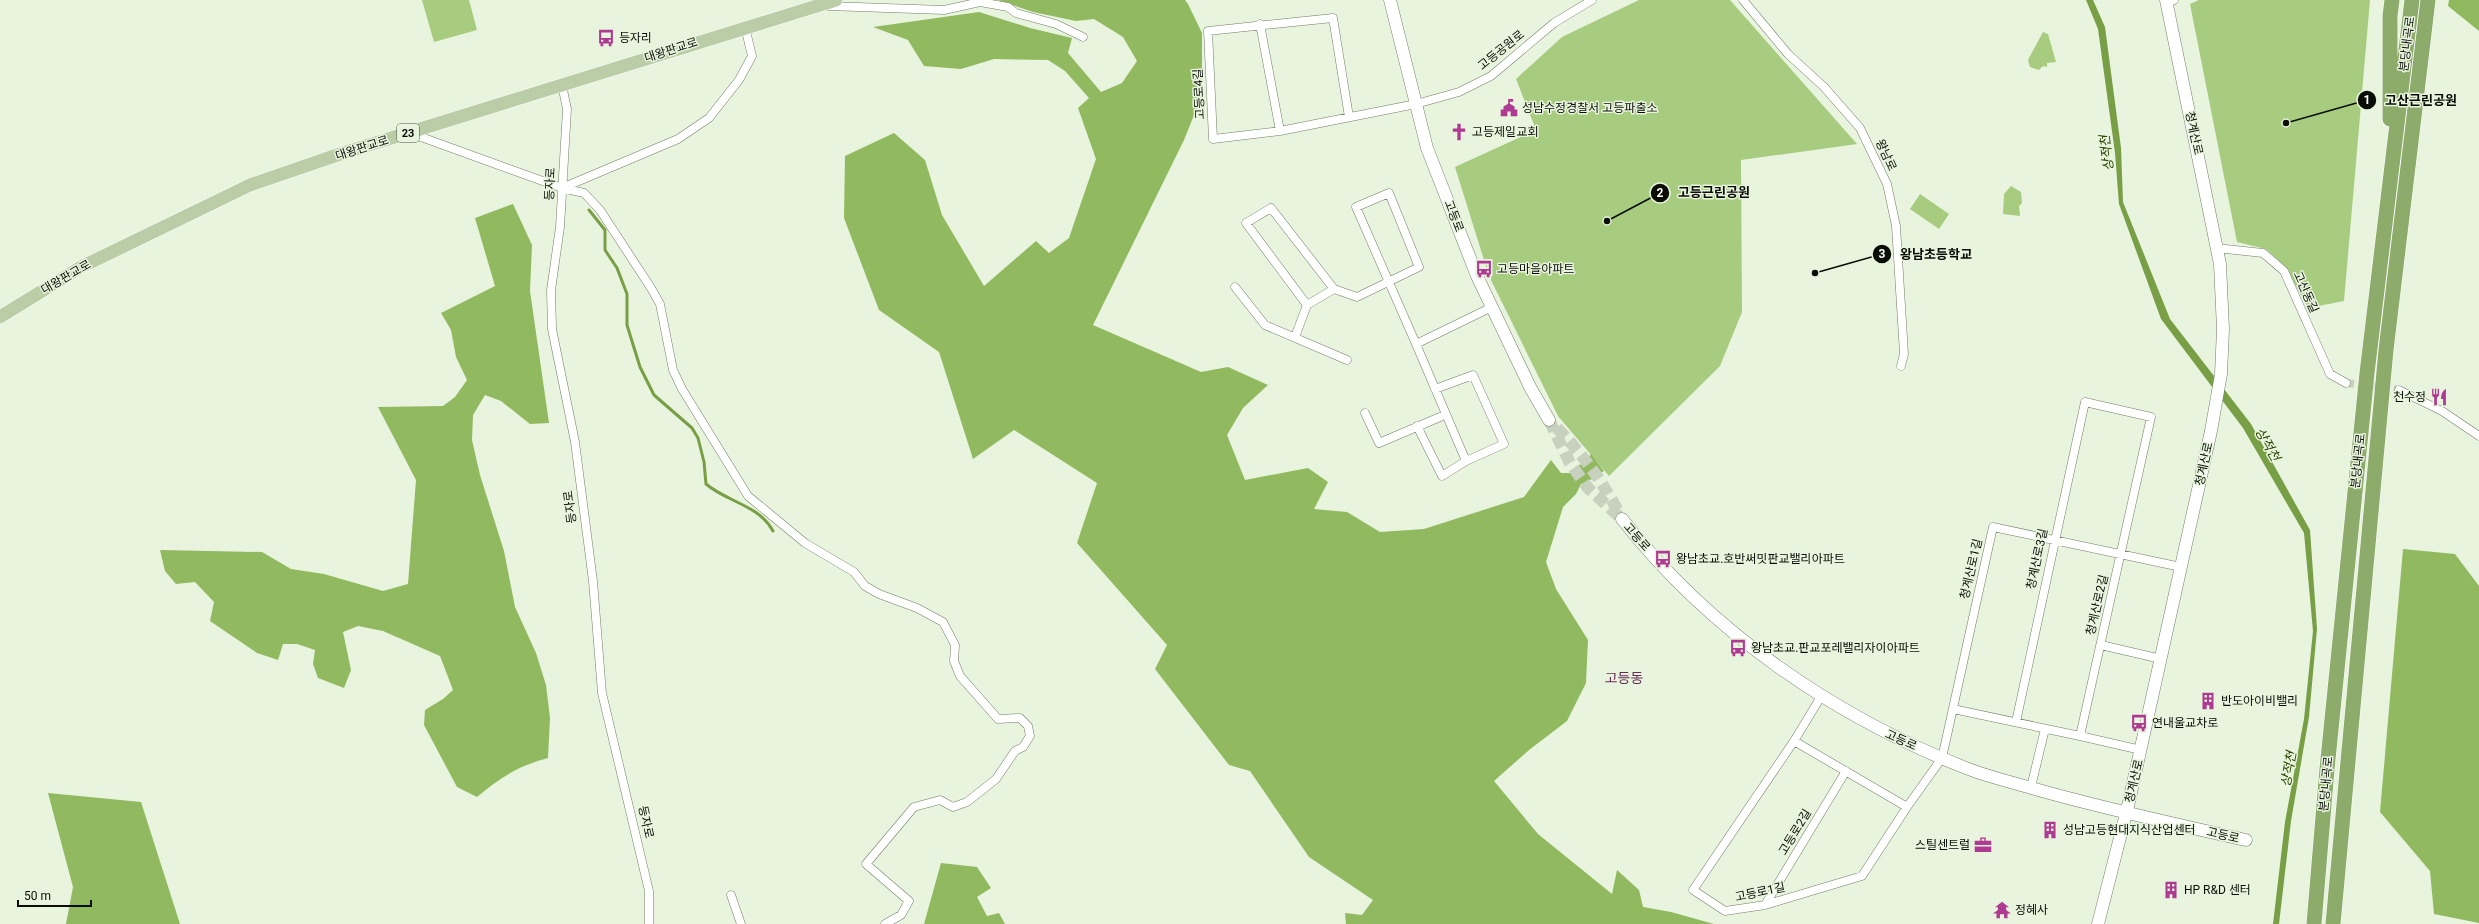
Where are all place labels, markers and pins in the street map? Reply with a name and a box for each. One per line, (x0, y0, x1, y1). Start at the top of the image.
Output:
bus stop icon: 등자리 (596, 28, 616, 48)
place label: 등자리 (619, 31, 652, 45)
callout: 고산근린공원 (2357, 88, 2465, 113)
public building icon: 성남수정경찰서 고등파출소 (1499, 98, 1519, 118)
place label: 성남수정경찰서 고등파출소 (1522, 101, 1657, 115)
church icon: 고등제일교회 (1449, 122, 1469, 142)
place label: 고등제일교회 (1472, 125, 1538, 139)
callout: 고등근린공원 (1650, 180, 1758, 205)
callout: 왕남초등학교 (1872, 242, 1980, 267)
bus stop icon: 고등마을아파트 (1474, 259, 1494, 279)
place label: 고등마을아파트 (1497, 262, 1574, 276)
restaurant icon: 천수정 (2429, 387, 2449, 407)
place label: 천수정 (2393, 390, 2426, 404)
bus stop icon: 왕남초교.호반써밋판교밸리아파트 (1653, 549, 1673, 569)
place label: 왕남초교.호반써밋판교밸리아파트 (1676, 552, 1845, 566)
bus stop icon: 왕남초교.판교포레밸리자이아파트 (1728, 638, 1748, 658)
place label: 왕남초교.판교포레밸리자이아파트 (1751, 641, 1920, 655)
building icon: 반도아이비밸리 (2198, 691, 2218, 711)
place label: 반도아이비밸리 (2221, 694, 2298, 708)
bus stop icon: 연내울교차로 (2129, 713, 2149, 733)
place label: 연내울교차로 (2152, 716, 2218, 730)
building icon: 성남고등현대지식산업센터 (2040, 820, 2060, 840)
place label: 성남고등현대지식산업센터 (2063, 823, 2195, 837)
office icon: 스틸센트럴 (1973, 835, 1993, 855)
place label: 스틸센트럴 (1915, 838, 1970, 852)
building icon: HP R&D 센터 (2161, 880, 2181, 900)
place label: HP R&D 센터 (2184, 883, 2251, 897)
temple icon: 정혜사 (1992, 900, 2012, 920)
place label: 정혜사 (2015, 903, 2048, 917)

